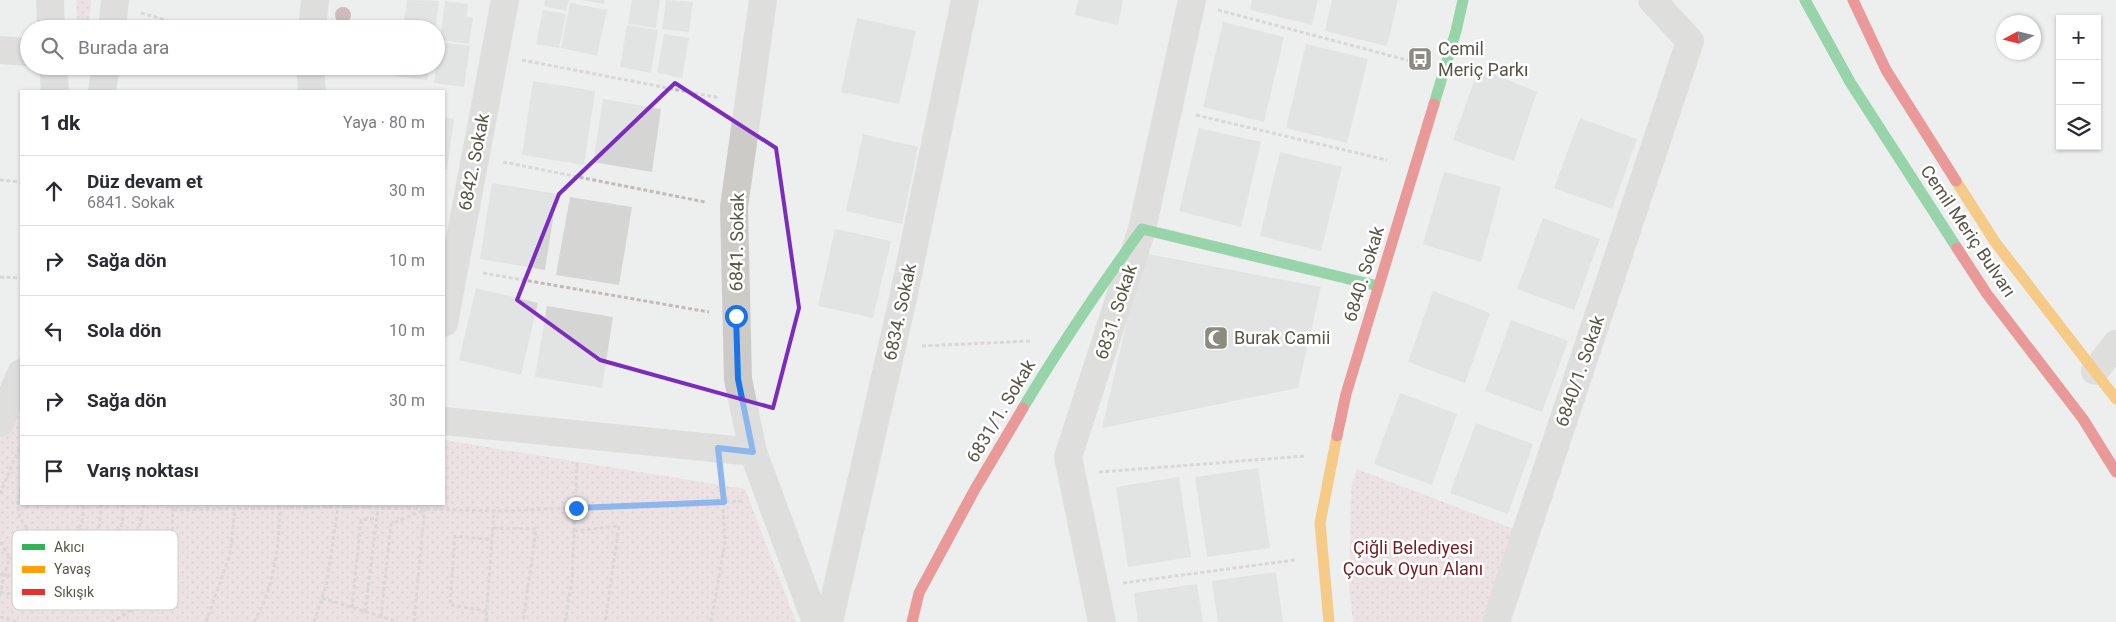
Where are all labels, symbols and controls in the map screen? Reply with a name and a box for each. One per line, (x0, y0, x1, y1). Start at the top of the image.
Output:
north arrow (1996, 15, 2041, 60)
map controls (2056, 15, 2101, 150)
button: + (2056, 15, 2101, 60)
search box (20, 20, 445, 75)
icon: search (38, 34, 66, 62)
text: Burada ara (78, 36, 169, 59)
place label: Cemil Meriç Parkı (1438, 38, 1528, 80)
bus stop icon: Cemil Meriç Parkı (1407, 46, 1433, 72)
button: − (2056, 60, 2101, 105)
button: layers (2056, 105, 2101, 150)
text: 1 dk (40, 111, 80, 135)
street label: 6842. Sokak (454, 111, 493, 212)
text: Yaya · 80 m (343, 113, 425, 132)
street label: Cemil Meriç Bulvarı (1917, 161, 2020, 301)
text: Düz devam et (87, 170, 203, 193)
icon: ahead (40, 177, 68, 205)
text: 30 m (389, 181, 425, 200)
street label: 6841. Sokak (725, 192, 748, 292)
text: 6841. Sokak (87, 193, 175, 212)
street label: 6840. Sokak (1339, 223, 1388, 324)
icon: right (40, 247, 68, 275)
text: Sağa dön (87, 249, 167, 272)
text: 10 m (389, 251, 425, 270)
street label: 6834. Sokak (879, 261, 920, 362)
street label: 6831. Sokak (1090, 261, 1141, 362)
route start (725, 305, 748, 328)
street label: 6840/1. Sokak (1551, 312, 1609, 429)
icon: left (40, 317, 68, 345)
text: Sola dön (87, 319, 161, 342)
text: 10 m (389, 321, 425, 340)
mosque icon: Burak Camii (1203, 325, 1229, 351)
place label: Burak Camii (1234, 327, 1330, 348)
street label: 6831/1. Sokak (962, 355, 1040, 466)
icon: right (40, 387, 68, 415)
text: Sağa dön (87, 389, 167, 412)
text: 30 m (389, 391, 425, 410)
icon: arrive (40, 457, 68, 485)
text: Varış noktası (87, 459, 199, 482)
route end (565, 497, 588, 520)
legend (12, 530, 178, 610)
park label: Çiğli Belediyesi Çocuk Oyun Alanı (1343, 537, 1483, 579)
text: Akıcı (54, 539, 85, 555)
text: Yavaş (54, 561, 91, 577)
text: Sıkışık (54, 584, 95, 600)

